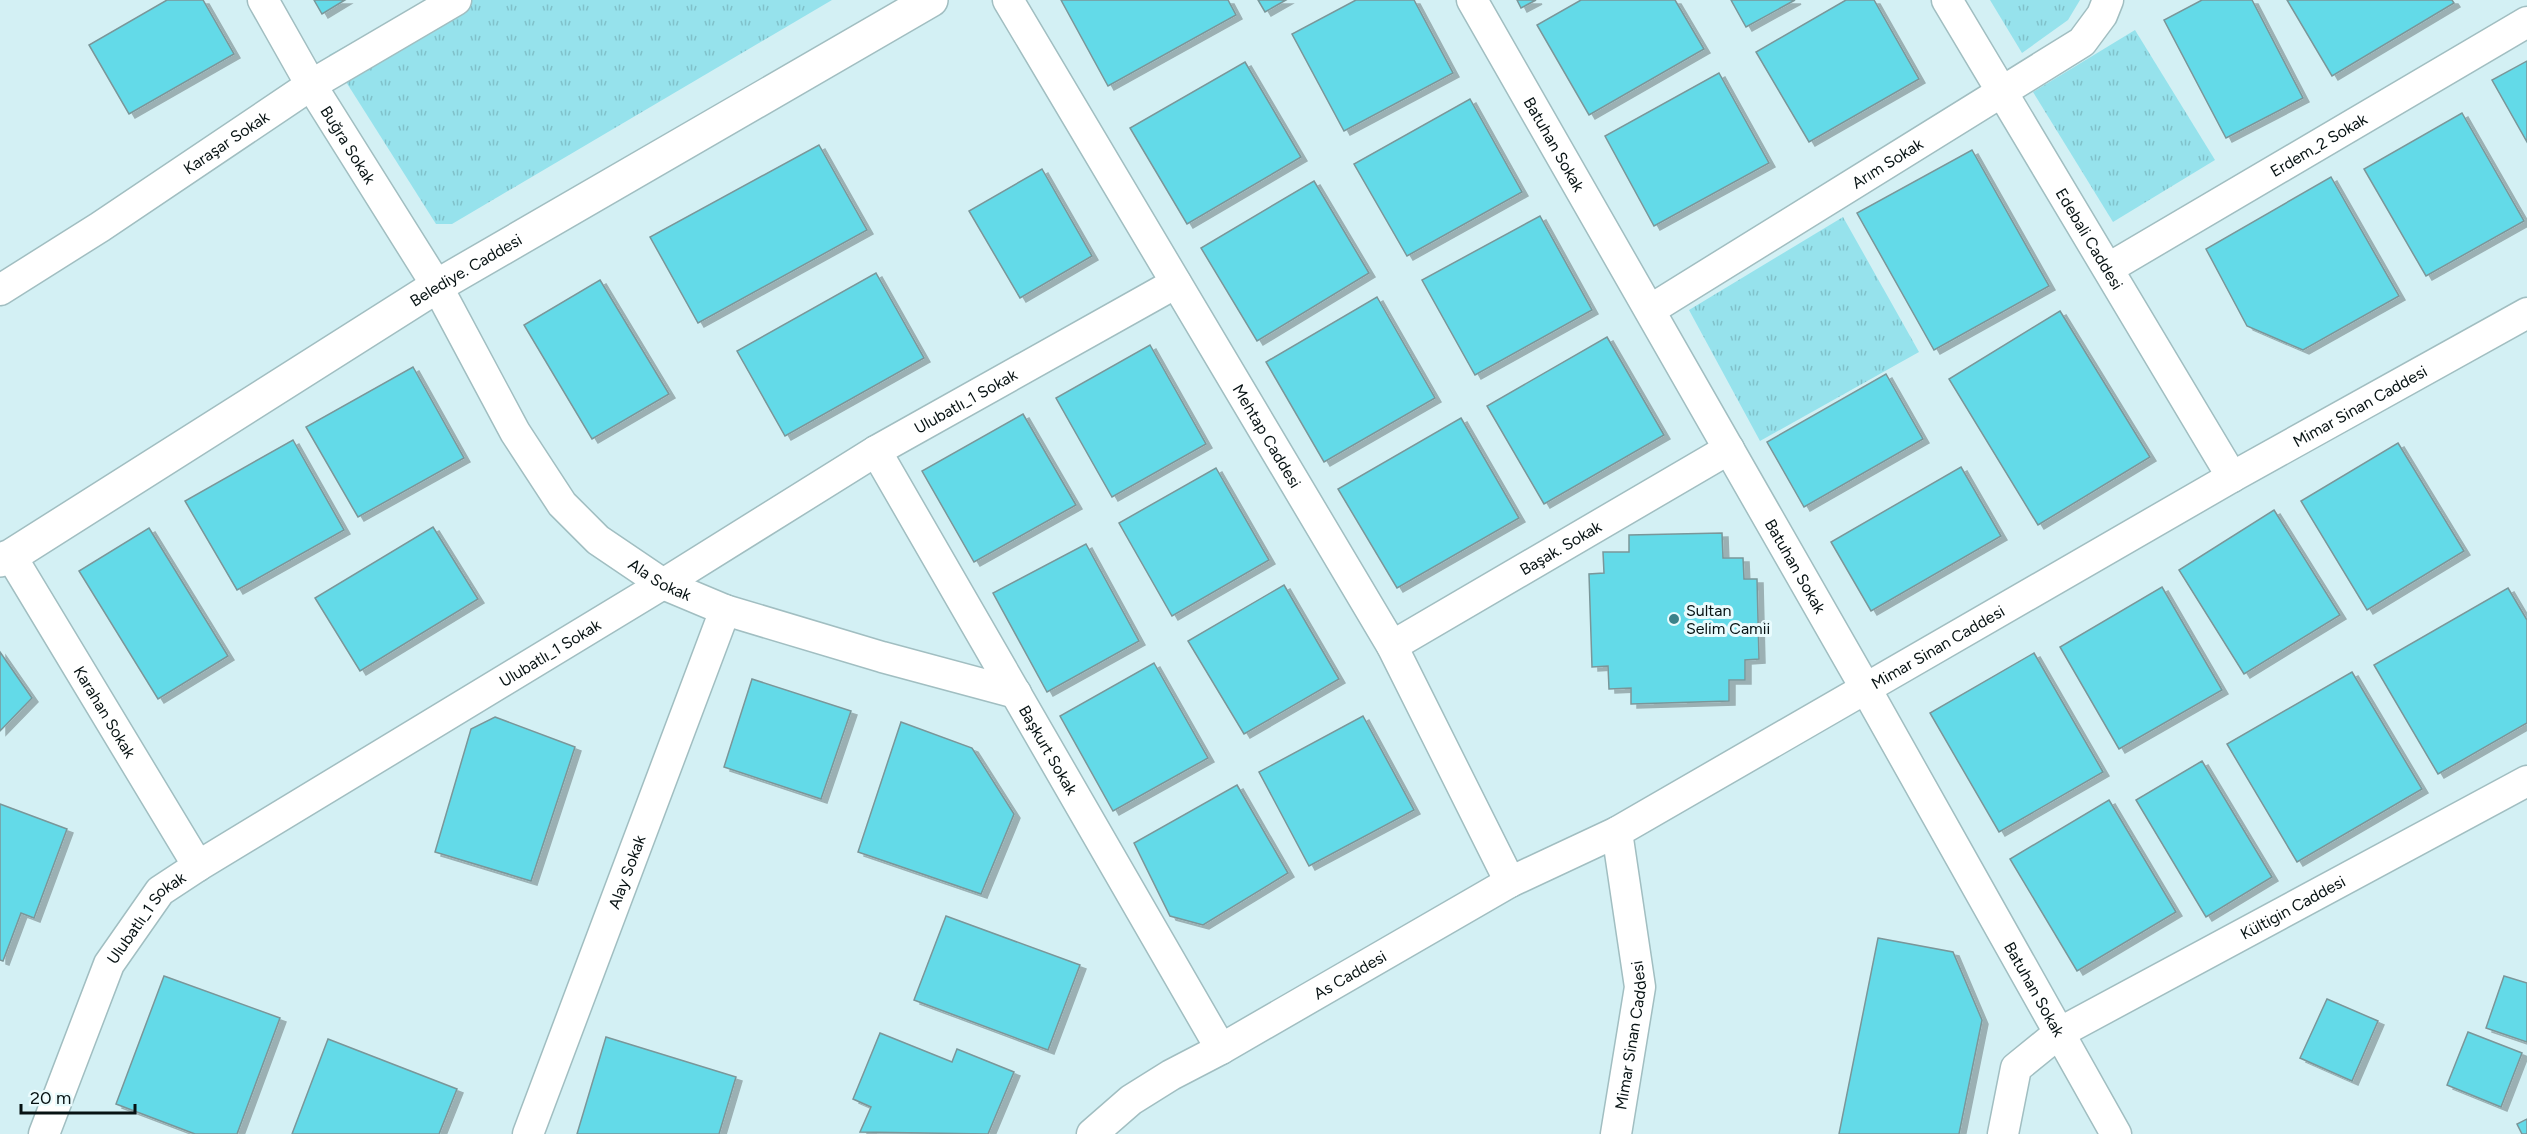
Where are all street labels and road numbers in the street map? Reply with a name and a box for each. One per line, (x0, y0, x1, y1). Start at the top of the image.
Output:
street label: Batuhan Sokak (1520, 94, 1589, 195)
street label: Buğra Sokak (316, 102, 380, 188)
street label: Karaşar Sokak (180, 107, 273, 178)
street label: Erdem_2 Sokak (2267, 109, 2371, 181)
street label: Arım Sokak (1848, 134, 1927, 193)
street label: Edebali Caddesi (2052, 185, 2127, 293)
street label: Belediye. Caddesi (407, 230, 525, 311)
street label: Mimar Sinan Caddesi (2290, 362, 2430, 451)
street label: Ulubatlı_1 Sokak (911, 365, 1021, 438)
street label: Mehtap Caddesi (1229, 381, 1305, 491)
street label: Batuhan Sokak (1761, 516, 1830, 617)
street label: Başak. Sokak (1516, 517, 1605, 579)
street label: Ala Sokak (625, 554, 694, 605)
street label: Mimar Sinan Caddesi (1868, 601, 2008, 693)
street label: Ulubatlı_1 Sokak (496, 615, 604, 691)
street label: Karahan Sokak (70, 663, 140, 762)
street label: Başkurt Sokak (1015, 702, 1081, 798)
street label: Alay Sokak (604, 832, 650, 912)
street label: Ulubatlı_1 Sokak (103, 868, 189, 968)
street label: Kültigin Caddesi (2237, 872, 2349, 944)
street label: Batuhan Sokak (2000, 939, 2068, 1040)
street label: As Caddesi (1310, 947, 1390, 1003)
street label: Mimar Sinan Caddesi (1611, 960, 1650, 1111)

